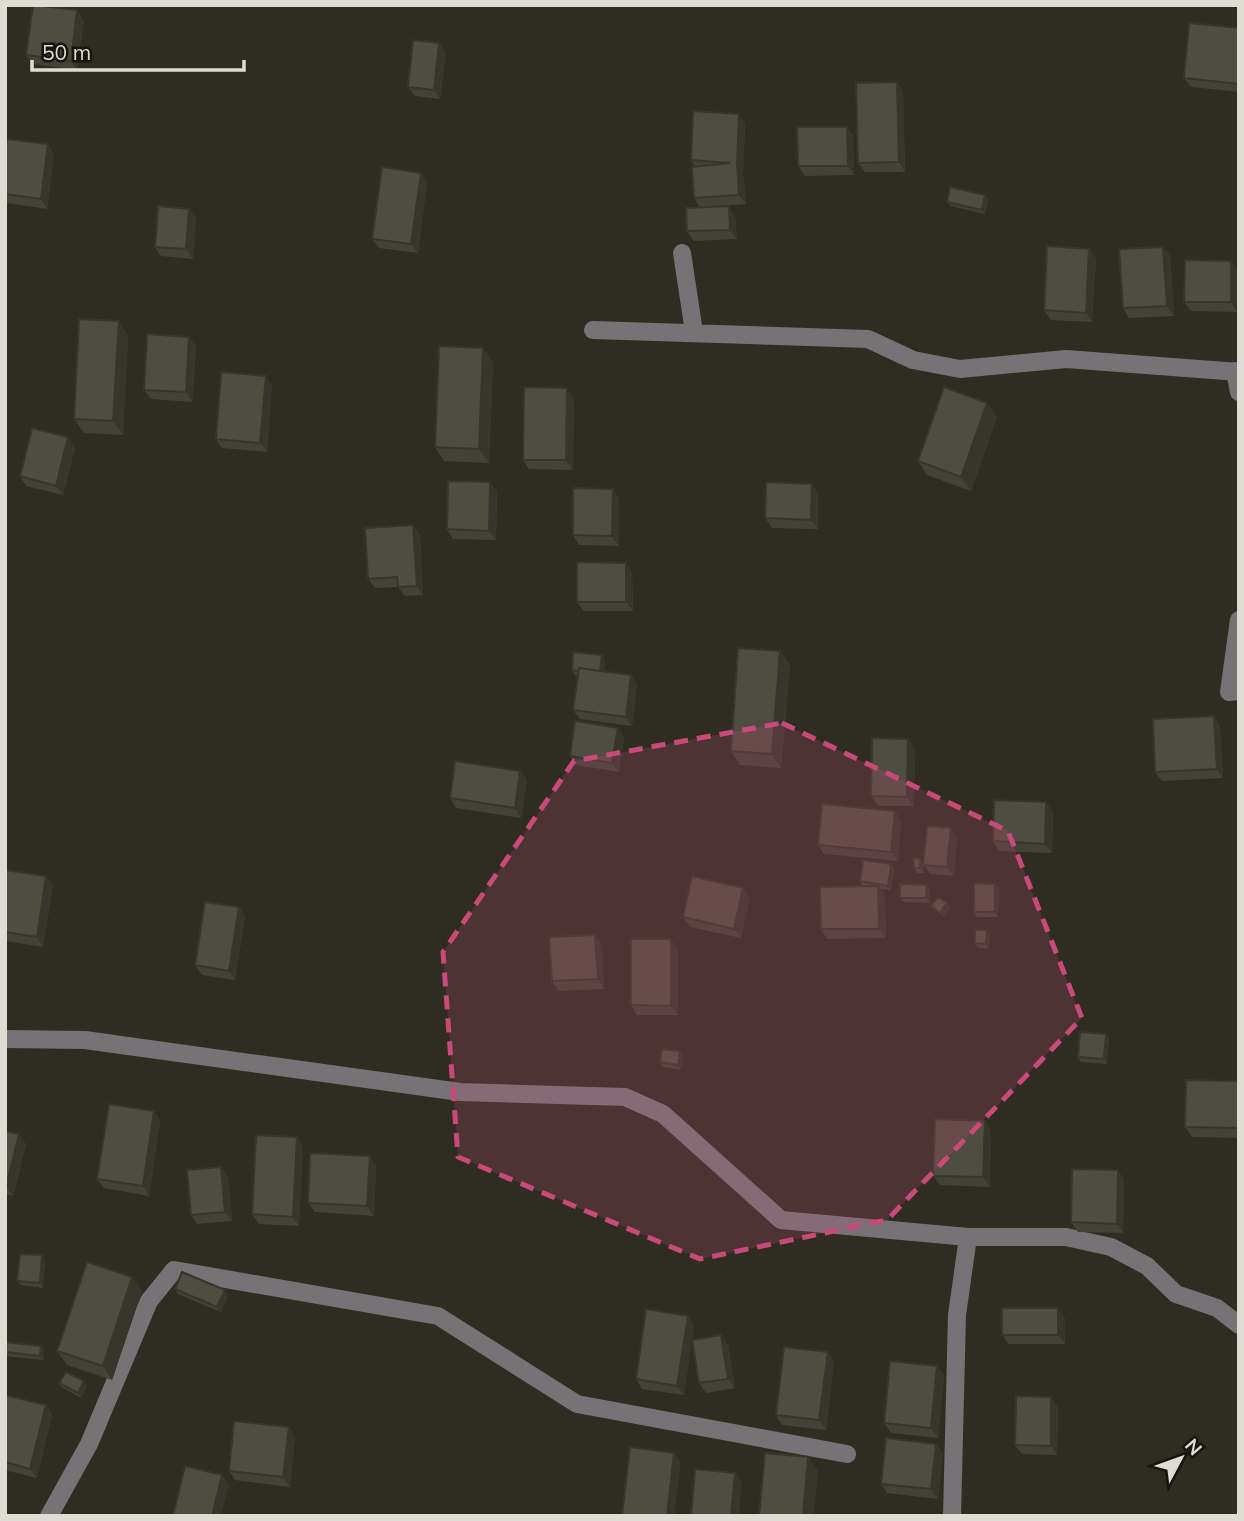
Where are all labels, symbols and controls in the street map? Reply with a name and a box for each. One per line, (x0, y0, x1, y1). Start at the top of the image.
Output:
scale bar (32, 28, 243, 72)
text: 50 m (42, 39, 91, 65)
north arrow (1146, 1423, 1216, 1493)
text: N (1180, 1434, 1208, 1460)

